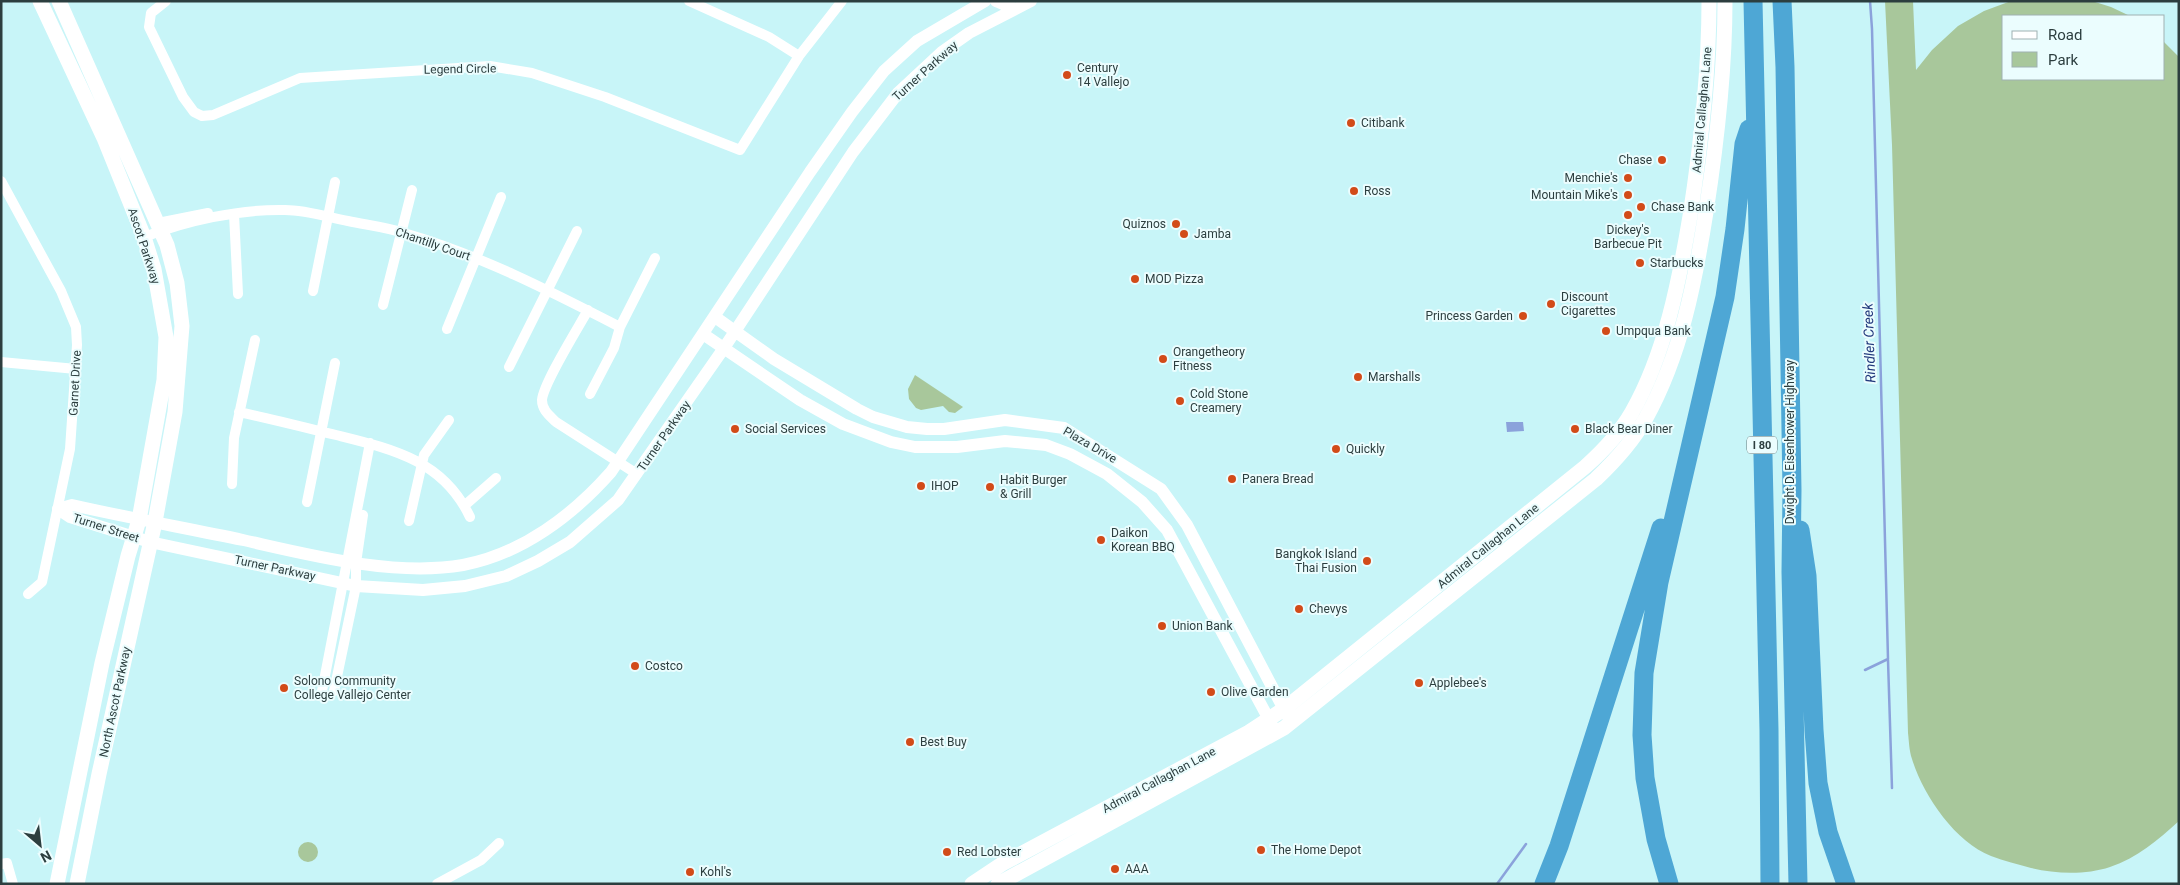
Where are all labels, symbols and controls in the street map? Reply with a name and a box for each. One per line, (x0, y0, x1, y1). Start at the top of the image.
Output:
legend (2002, 15, 2165, 80)
text: Road (2048, 26, 2082, 44)
street label: Turner Parkway (890, 38, 961, 104)
street label: Admiral Callaghan Lane (1690, 46, 1714, 174)
text: Park (2048, 51, 2079, 69)
street label: Legend Circle (424, 61, 496, 77)
place label: Century 14 Vallejo (1077, 61, 1129, 89)
marker: Century 14 Vallejo (1061, 69, 1073, 81)
place label: Citibank (1361, 116, 1405, 130)
marker: Citibank (1345, 117, 1357, 129)
place label: Chase (1618, 153, 1652, 167)
marker: Chase (1656, 154, 1668, 166)
place label: Menchie's (1565, 171, 1618, 185)
marker: Menchie's (1622, 172, 1634, 184)
place label: Ross (1364, 184, 1391, 198)
marker: Ross (1348, 185, 1360, 197)
place label: Mountain Mike's (1531, 188, 1618, 202)
marker: Mountain Mike's (1622, 189, 1634, 201)
place label: Chase Bank (1651, 200, 1715, 214)
marker: Chase Bank (1635, 201, 1647, 213)
street label: Ascot Parkway (125, 206, 163, 286)
marker: Dickey's Barbecue Pit (1622, 209, 1634, 221)
place label: Quiznos (1123, 217, 1166, 231)
marker: Quiznos (1170, 218, 1182, 230)
place label: Dickey's Barbecue Pit (1594, 223, 1662, 251)
street label: Chantilly Court (394, 225, 472, 263)
place label: Jamba (1194, 227, 1231, 241)
marker: Jamba (1178, 228, 1190, 240)
place label: Starbucks (1650, 256, 1704, 270)
marker: Starbucks (1634, 257, 1646, 269)
place label: MOD Pizza (1145, 272, 1204, 286)
marker: MOD Pizza (1129, 273, 1141, 285)
place label: Discount Cigarettes (1561, 290, 1616, 318)
marker: Discount Cigarettes (1545, 298, 1557, 310)
water label: Rindler Creek (1860, 302, 1878, 383)
place label: Princess Garden (1425, 309, 1513, 323)
marker: Princess Garden (1517, 310, 1529, 322)
place label: Umpqua Bank (1616, 324, 1692, 338)
marker: Umpqua Bank (1600, 325, 1612, 337)
place label: Orangetheory Fitness (1173, 345, 1245, 373)
street label: Garnet Drive (66, 350, 84, 416)
marker: Orangetheory Fitness (1157, 353, 1169, 365)
street label: Dwight D. Eisenhower Highway (1783, 360, 1797, 524)
place label: Marshalls (1368, 370, 1420, 384)
marker: Marshalls (1352, 371, 1364, 383)
place label: Cold Stone Creamery (1190, 387, 1248, 415)
marker: Cold Stone Creamery (1174, 395, 1186, 407)
street label: Turner Parkway (635, 398, 694, 474)
place label: Social Services (745, 422, 826, 436)
place label: Black Bear Diner (1585, 422, 1673, 436)
marker: Social Services (729, 423, 741, 435)
marker: Black Bear Diner (1569, 423, 1581, 435)
street label: Plaza Drive (1061, 424, 1119, 466)
road number: I 80 (1747, 436, 1777, 454)
place label: Quickly (1346, 442, 1385, 456)
marker: Quickly (1330, 443, 1342, 455)
place label: Panera Bread (1242, 472, 1313, 486)
place label: Habit Burger & Grill (1000, 473, 1067, 501)
marker: Panera Bread (1226, 473, 1238, 485)
place label: IHOP (931, 479, 959, 493)
marker: IHOP (915, 480, 927, 492)
marker: Habit Burger & Grill (984, 481, 996, 493)
street label: Admiral Callaghan Lane (1434, 501, 1542, 591)
street label: Turner Street (71, 511, 141, 545)
place label: Daikon Korean BBQ (1111, 526, 1175, 554)
marker: Daikon Korean BBQ (1095, 534, 1107, 546)
place label: Bangkok Island Thai Fusion (1275, 547, 1357, 575)
street label: Turner Parkway (233, 553, 317, 584)
marker: Bangkok Island Thai Fusion (1361, 555, 1373, 567)
place label: Chevys (1309, 602, 1347, 616)
marker: Chevys (1293, 603, 1305, 615)
place label: Union Bank (1172, 619, 1233, 633)
marker: Union Bank (1156, 620, 1168, 632)
street label: North Ascot Parkway (96, 645, 134, 759)
place label: Costco (645, 659, 683, 673)
marker: Costco (629, 660, 641, 672)
place label: Solono Community College Vallejo Center (294, 674, 411, 702)
place label: Applebee's (1429, 676, 1487, 690)
marker: Applebee's (1413, 677, 1425, 689)
marker: Solono Community College Vallejo Center (278, 682, 290, 694)
place label: Olive Garden (1221, 685, 1289, 699)
marker: Olive Garden (1205, 686, 1217, 698)
place label: Best Buy (920, 735, 967, 749)
marker: Best Buy (904, 736, 916, 748)
street label: Admiral Callaghan Lane (1100, 744, 1218, 816)
north arrow (15, 820, 65, 870)
place label: The Home Depot (1271, 843, 1361, 857)
marker: The Home Depot (1255, 844, 1267, 856)
place label: Red Lobster (957, 845, 1021, 859)
marker: Red Lobster (941, 846, 953, 858)
text: N (38, 847, 54, 866)
place label: AAA (1125, 862, 1149, 876)
marker: AAA (1109, 863, 1121, 875)
place label: Kohl's (700, 865, 732, 879)
marker: Kohl's (684, 866, 696, 878)

